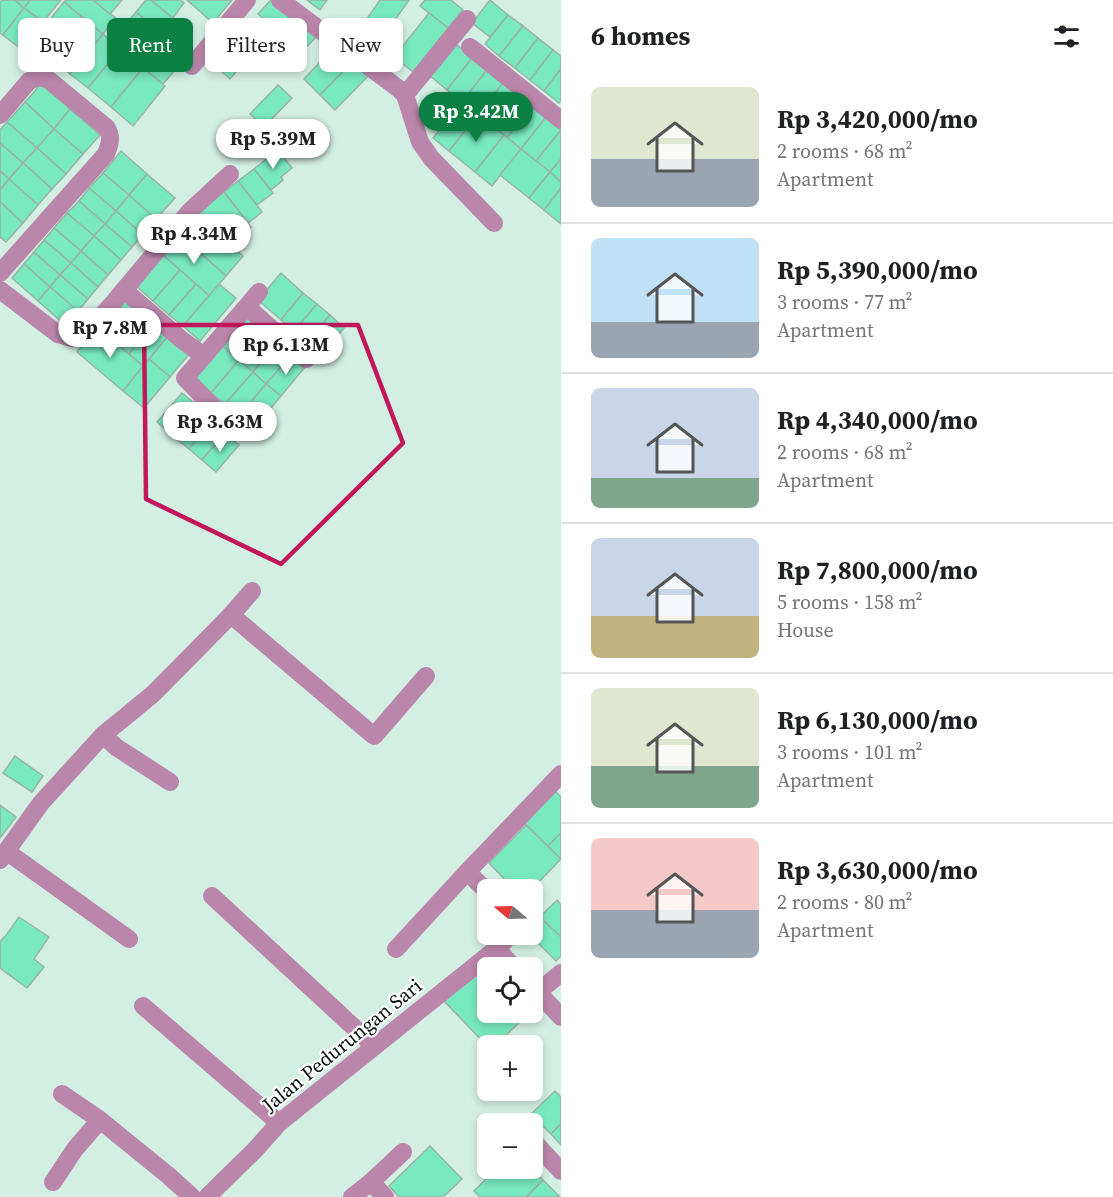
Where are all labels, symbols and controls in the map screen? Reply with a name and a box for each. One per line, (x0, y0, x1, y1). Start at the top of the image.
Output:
chip: Buy (18, 18, 95, 72)
chip: Rent (107, 18, 193, 72)
chip: Filters (205, 18, 307, 72)
chip: New (319, 18, 403, 72)
text: 6 homes (591, 18, 690, 54)
icon: filters (1050, 20, 1083, 53)
pin: Rp 3.42M (414, 92, 538, 143)
text: Rp 3.42M (433, 97, 519, 125)
text: Rp 3,420,000/mo (777, 101, 978, 137)
icon: home (639, 111, 711, 183)
pin: Rp 5.39M (211, 119, 335, 170)
text: Rp 5.39M (230, 124, 316, 152)
text: 2 rooms · 68 m² (777, 137, 913, 165)
text: Apartment (777, 165, 874, 193)
pin: Rp 4.34M (132, 214, 256, 265)
text: Rp 4.34M (151, 219, 237, 247)
text: Rp 5,390,000/mo (777, 252, 978, 288)
icon: home (639, 262, 711, 334)
text: 3 rooms · 77 m² (777, 288, 913, 316)
pin: Rp 7.8M (55, 308, 165, 359)
text: Rp 7.8M (72, 313, 148, 341)
text: Apartment (777, 316, 874, 344)
pin: Rp 6.13M (224, 325, 348, 376)
text: Rp 6.13M (243, 330, 329, 358)
pin: Rp 3.63M (158, 402, 282, 453)
text: Rp 4,340,000/mo (777, 402, 978, 438)
text: Rp 3.63M (177, 407, 263, 435)
icon: home (639, 412, 711, 484)
text: 2 rooms · 68 m² (777, 438, 913, 466)
text: Apartment (777, 466, 874, 494)
text: Rp 7,800,000/mo (777, 552, 978, 588)
icon: home (639, 562, 711, 634)
text: 5 rooms · 158 m² (777, 588, 923, 616)
text: House (777, 616, 834, 644)
text: Rp 6,130,000/mo (777, 702, 978, 738)
icon: home (639, 712, 711, 784)
text: 3 rooms · 101 m² (777, 738, 923, 766)
text: Apartment (777, 766, 874, 794)
text: Rp 3,630,000/mo (777, 852, 978, 888)
icon: home (639, 862, 711, 934)
north arrow (477, 879, 543, 945)
map controls (477, 879, 543, 1179)
text: 2 rooms · 80 m² (777, 888, 913, 916)
text: Apartment (777, 916, 874, 944)
button: locate (477, 957, 543, 1023)
street label: Jalan Pedurungan Sari (255, 972, 428, 1119)
button: + (477, 1035, 543, 1101)
button: − (477, 1113, 543, 1179)

